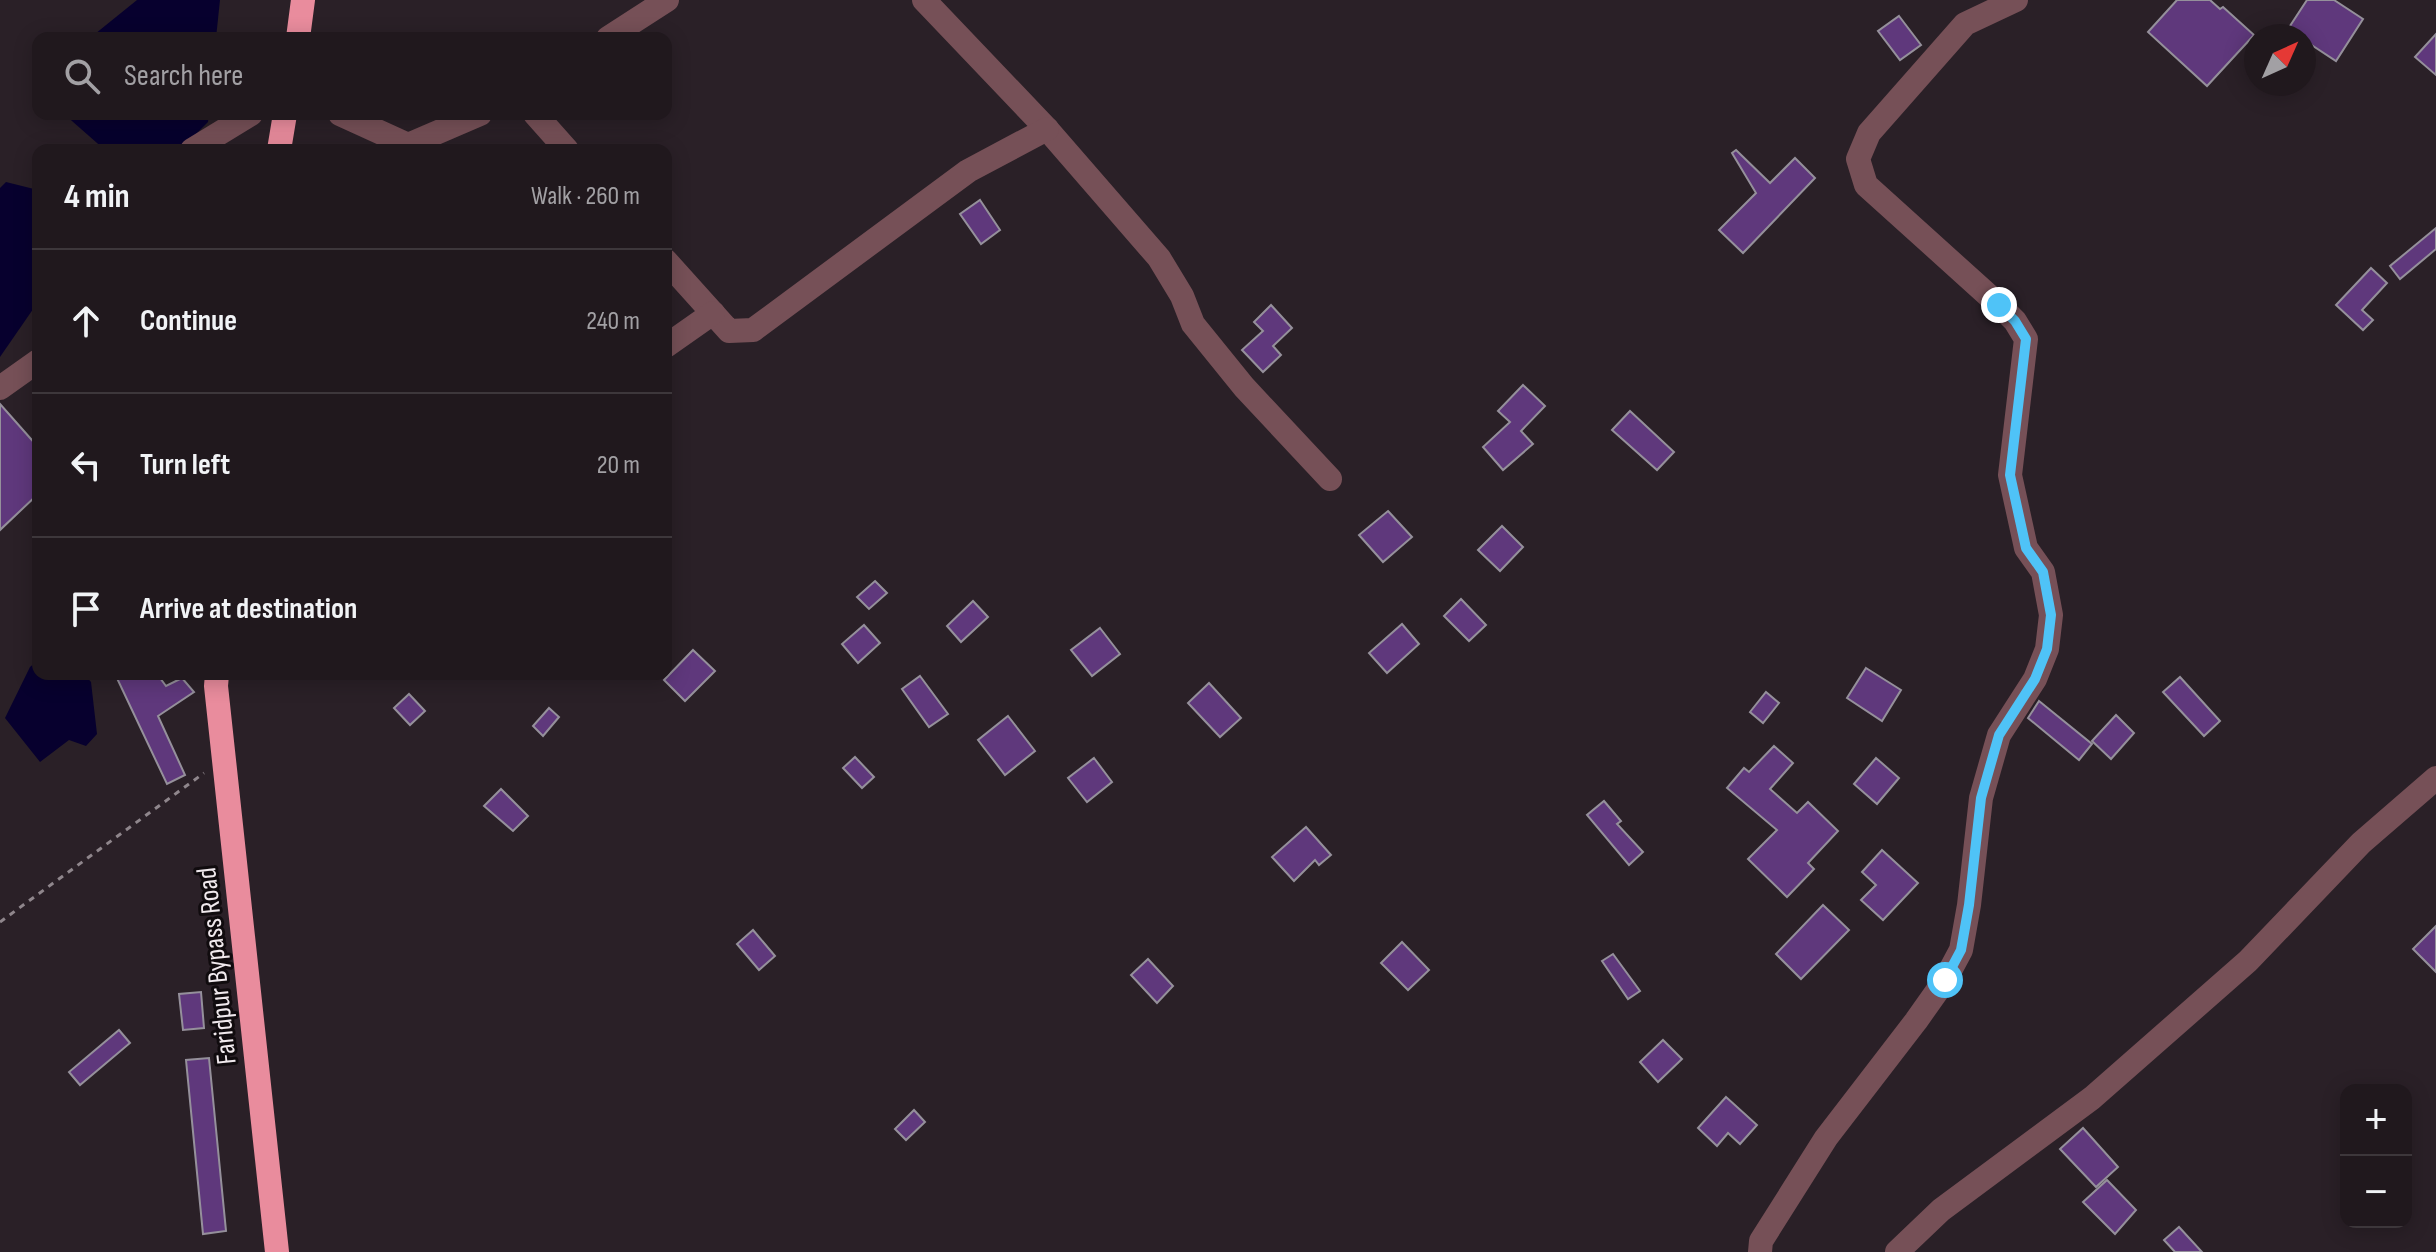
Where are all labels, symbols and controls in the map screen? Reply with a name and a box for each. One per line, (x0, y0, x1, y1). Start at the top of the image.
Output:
north arrow (2244, 24, 2316, 96)
search box (32, 32, 672, 120)
icon: search (60, 54, 104, 98)
text: Search here (124, 58, 243, 94)
text: 4 min (64, 176, 130, 217)
text: Walk · 260 m (531, 181, 640, 212)
route end (1981, 287, 2017, 323)
icon: ahead (64, 299, 108, 343)
text: Continue (140, 303, 237, 339)
text: 240 m (586, 306, 640, 337)
icon: left (64, 443, 108, 487)
text: Turn left (140, 447, 230, 483)
text: 20 m (597, 450, 640, 481)
icon: arrive (64, 587, 108, 631)
text: Arrive at destination (140, 591, 357, 627)
street label: Faridpur Bypass Road (190, 866, 244, 1066)
route start (1927, 962, 1963, 998)
map controls (2340, 1084, 2412, 1228)
button: + (2340, 1084, 2412, 1156)
button: − (2340, 1156, 2412, 1228)

